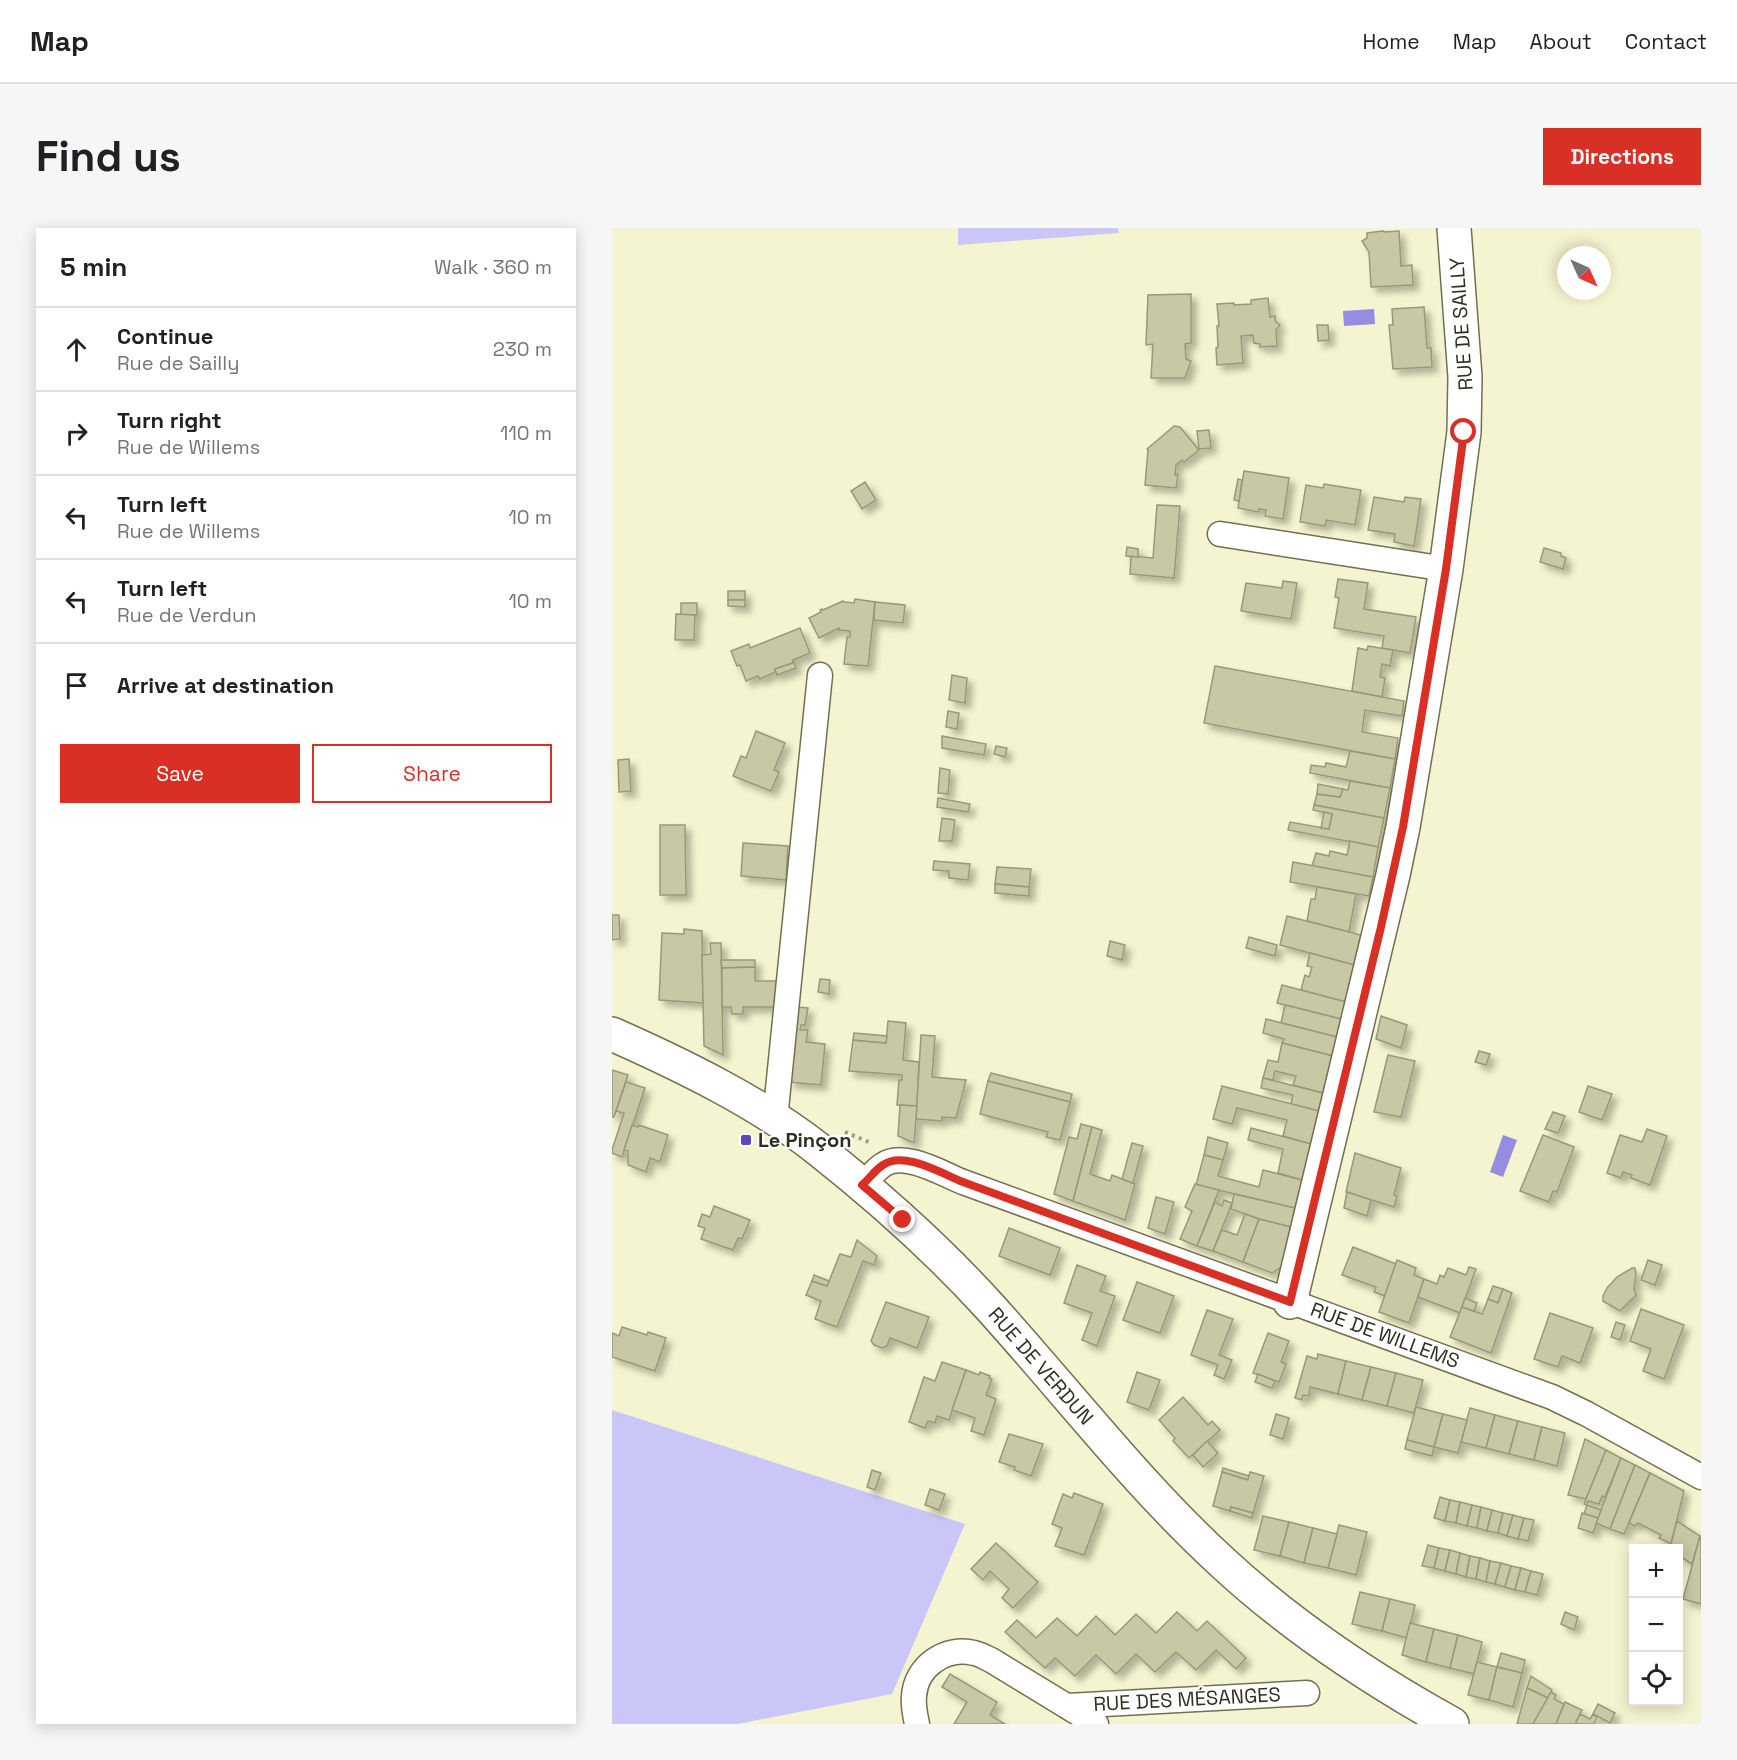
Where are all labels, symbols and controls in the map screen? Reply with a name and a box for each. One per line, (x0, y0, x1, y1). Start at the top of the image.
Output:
text: Map (30, 23, 89, 59)
text: Home (1362, 28, 1420, 55)
text: Map (1453, 28, 1497, 55)
text: About (1530, 28, 1592, 55)
text: Contact (1625, 28, 1707, 55)
button: Directions (1543, 128, 1701, 185)
text: Find us (36, 130, 181, 183)
north arrow (1557, 246, 1611, 300)
text: 5 min (60, 250, 127, 284)
text: Walk · 360 m (434, 254, 552, 280)
street label: RUE DE SAILLY (1443, 257, 1479, 391)
text: Continue (117, 322, 213, 350)
icon: ahead (60, 333, 93, 366)
text: 230 m (493, 336, 552, 362)
text: Rue de Sailly (117, 350, 239, 376)
text: Turn right (117, 406, 222, 434)
icon: right (60, 417, 93, 450)
route start (1450, 418, 1476, 444)
text: 110 m (500, 420, 552, 446)
text: Rue de Willems (117, 434, 260, 460)
text: Turn left (117, 490, 207, 518)
icon: left (60, 501, 93, 534)
text: 10 m (508, 504, 552, 530)
text: Rue de Willems (117, 518, 260, 544)
text: Turn left (117, 574, 207, 602)
icon: left (60, 585, 93, 618)
text: 10 m (508, 588, 552, 614)
text: Rue de Verdun (117, 602, 256, 628)
icon: arrive (60, 669, 93, 702)
text: Arrive at destination (117, 671, 334, 699)
button: Save (60, 744, 300, 803)
button: Share (312, 744, 552, 803)
place label: Le Pinçon (758, 1127, 851, 1153)
marker: Le Pinçon (739, 1133, 753, 1147)
route end (889, 1206, 915, 1232)
street label: RUE DE WILLEMS (1307, 1296, 1463, 1374)
street label: RUE DE VERDUN (983, 1302, 1099, 1430)
map controls (1629, 1544, 1683, 1706)
button: + (1629, 1544, 1683, 1598)
button: − (1629, 1598, 1683, 1652)
button: locate (1629, 1652, 1683, 1706)
street label: RUE DES MÉSANGES (1093, 1681, 1281, 1717)

